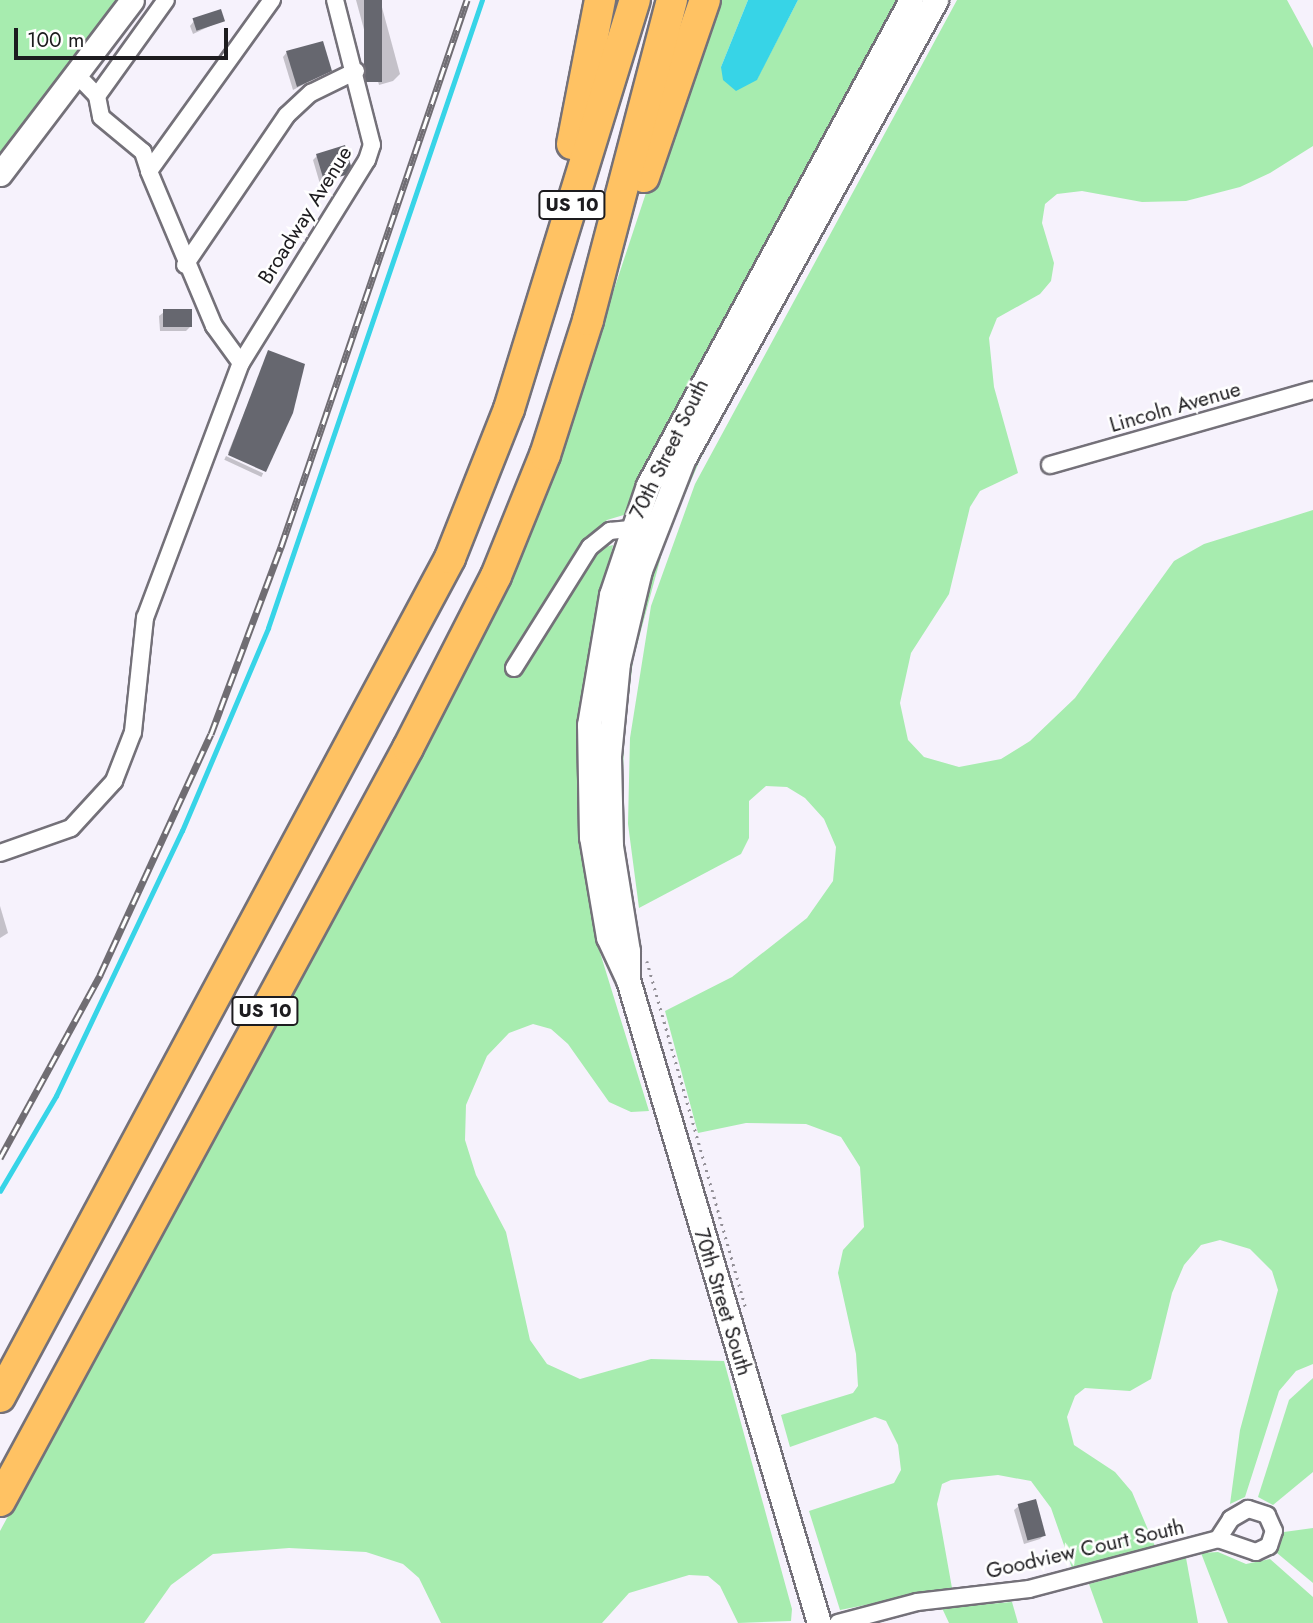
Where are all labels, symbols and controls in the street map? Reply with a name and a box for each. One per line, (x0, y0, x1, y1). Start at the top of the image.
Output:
scale bar (18, 14, 231, 58)
text: 100 m (27, 25, 84, 55)
street label: Broadway Avenue (253, 142, 357, 288)
road number: US 10 (537, 190, 607, 220)
street label: 70th Street South (624, 375, 714, 523)
street label: Lincoln Avenue (1107, 376, 1243, 438)
road number: US 10 (230, 995, 300, 1026)
street label: 70th Street South (689, 1225, 757, 1379)
street label: Goodview Court South (984, 1514, 1186, 1584)

